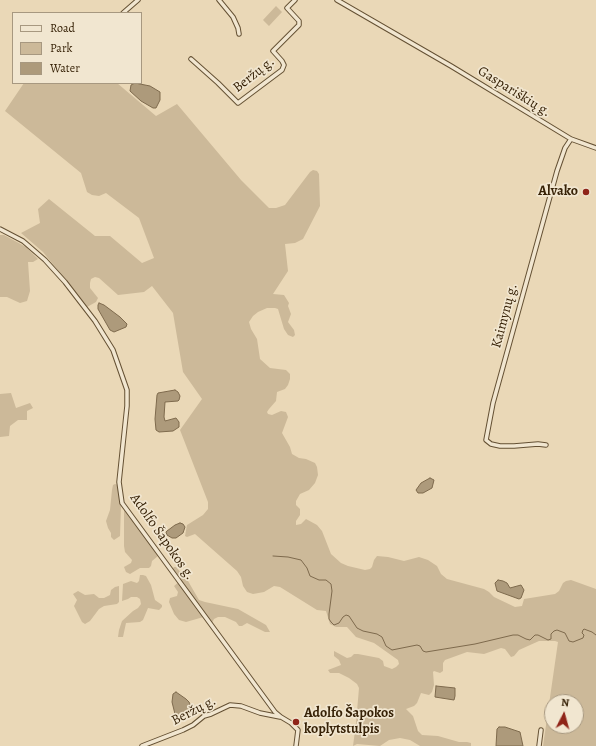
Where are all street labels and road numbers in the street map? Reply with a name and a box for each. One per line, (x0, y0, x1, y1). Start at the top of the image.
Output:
street label: Beržų g. (230, 54, 278, 96)
street label: Gaspariškių g. (474, 63, 554, 121)
street label: Kaimynų g. (488, 282, 522, 350)
street label: Adolfo Šapokos g. (126, 491, 198, 583)
street label: Beržų g. (169, 693, 219, 729)

